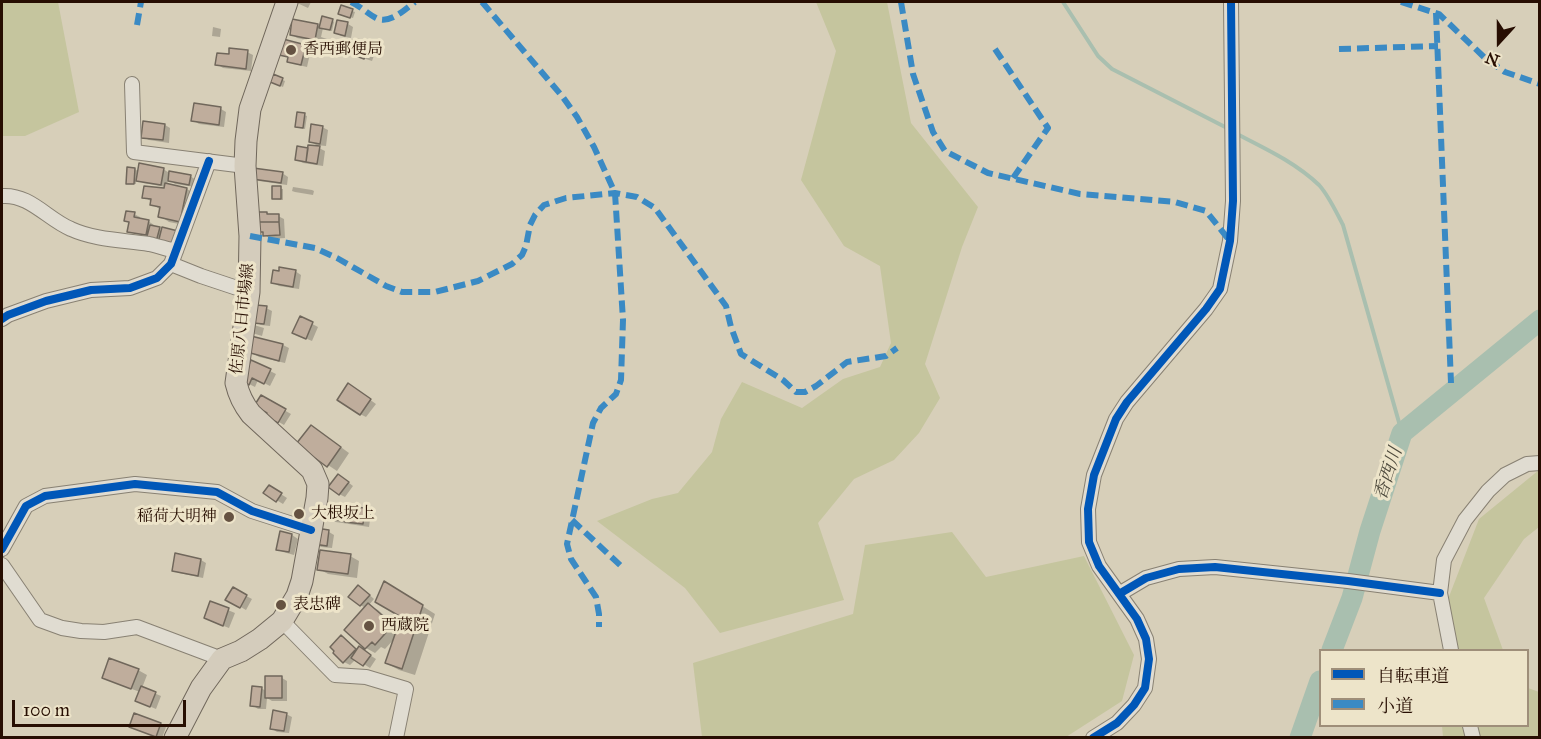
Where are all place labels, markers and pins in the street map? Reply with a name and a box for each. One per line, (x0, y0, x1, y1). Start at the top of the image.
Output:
place label: 香西郵便局 (303, 40, 383, 60)
marker: 香西郵便局 (284, 43, 298, 57)
place label: 大根坂上 (311, 504, 375, 524)
place label: 稲荷大明神 (137, 507, 217, 527)
marker: 大根坂上 (292, 507, 306, 521)
marker: 稲荷大明神 (222, 510, 236, 524)
place label: 表忠碑 (293, 595, 341, 615)
marker: 表忠碑 (274, 598, 288, 612)
place label: 西蔵院 (381, 616, 429, 636)
marker: 西蔵院 (362, 619, 376, 633)

